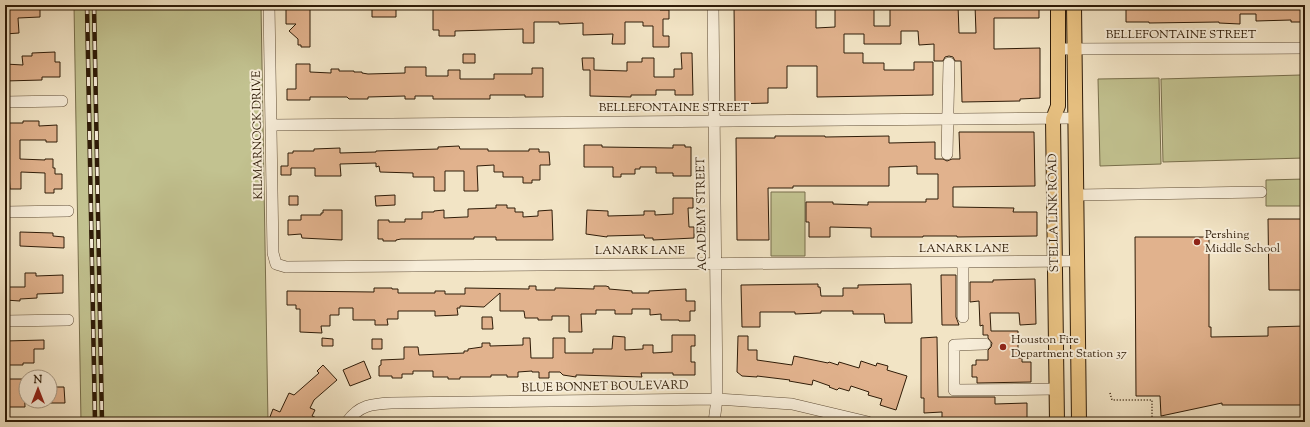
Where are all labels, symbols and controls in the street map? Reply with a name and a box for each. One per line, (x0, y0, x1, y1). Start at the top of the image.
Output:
street label: BELLEFONTAINE STREET (1106, 26, 1257, 44)
street label: KILMARNOCK DRIVE (248, 70, 268, 200)
street label: BELLEFONTAINE STREET (599, 99, 750, 117)
street label: STELLA LINK ROAD (1044, 153, 1064, 273)
street label: ACADEMY STREET (692, 156, 712, 271)
place label: Pershing Middle School (1205, 226, 1281, 258)
marker: Pershing Middle School (1192, 237, 1202, 247)
street label: LANARK LANE (919, 240, 1010, 258)
street label: LANARK LANE (595, 242, 686, 260)
place label: Houston Fire Department Station 37 (1011, 331, 1127, 363)
marker: Houston Fire Department Station 37 (998, 342, 1008, 352)
north arrow (18, 369, 58, 409)
text: N (33, 372, 43, 388)
street label: BLUE BONNET BOULEVARD (521, 377, 689, 397)

